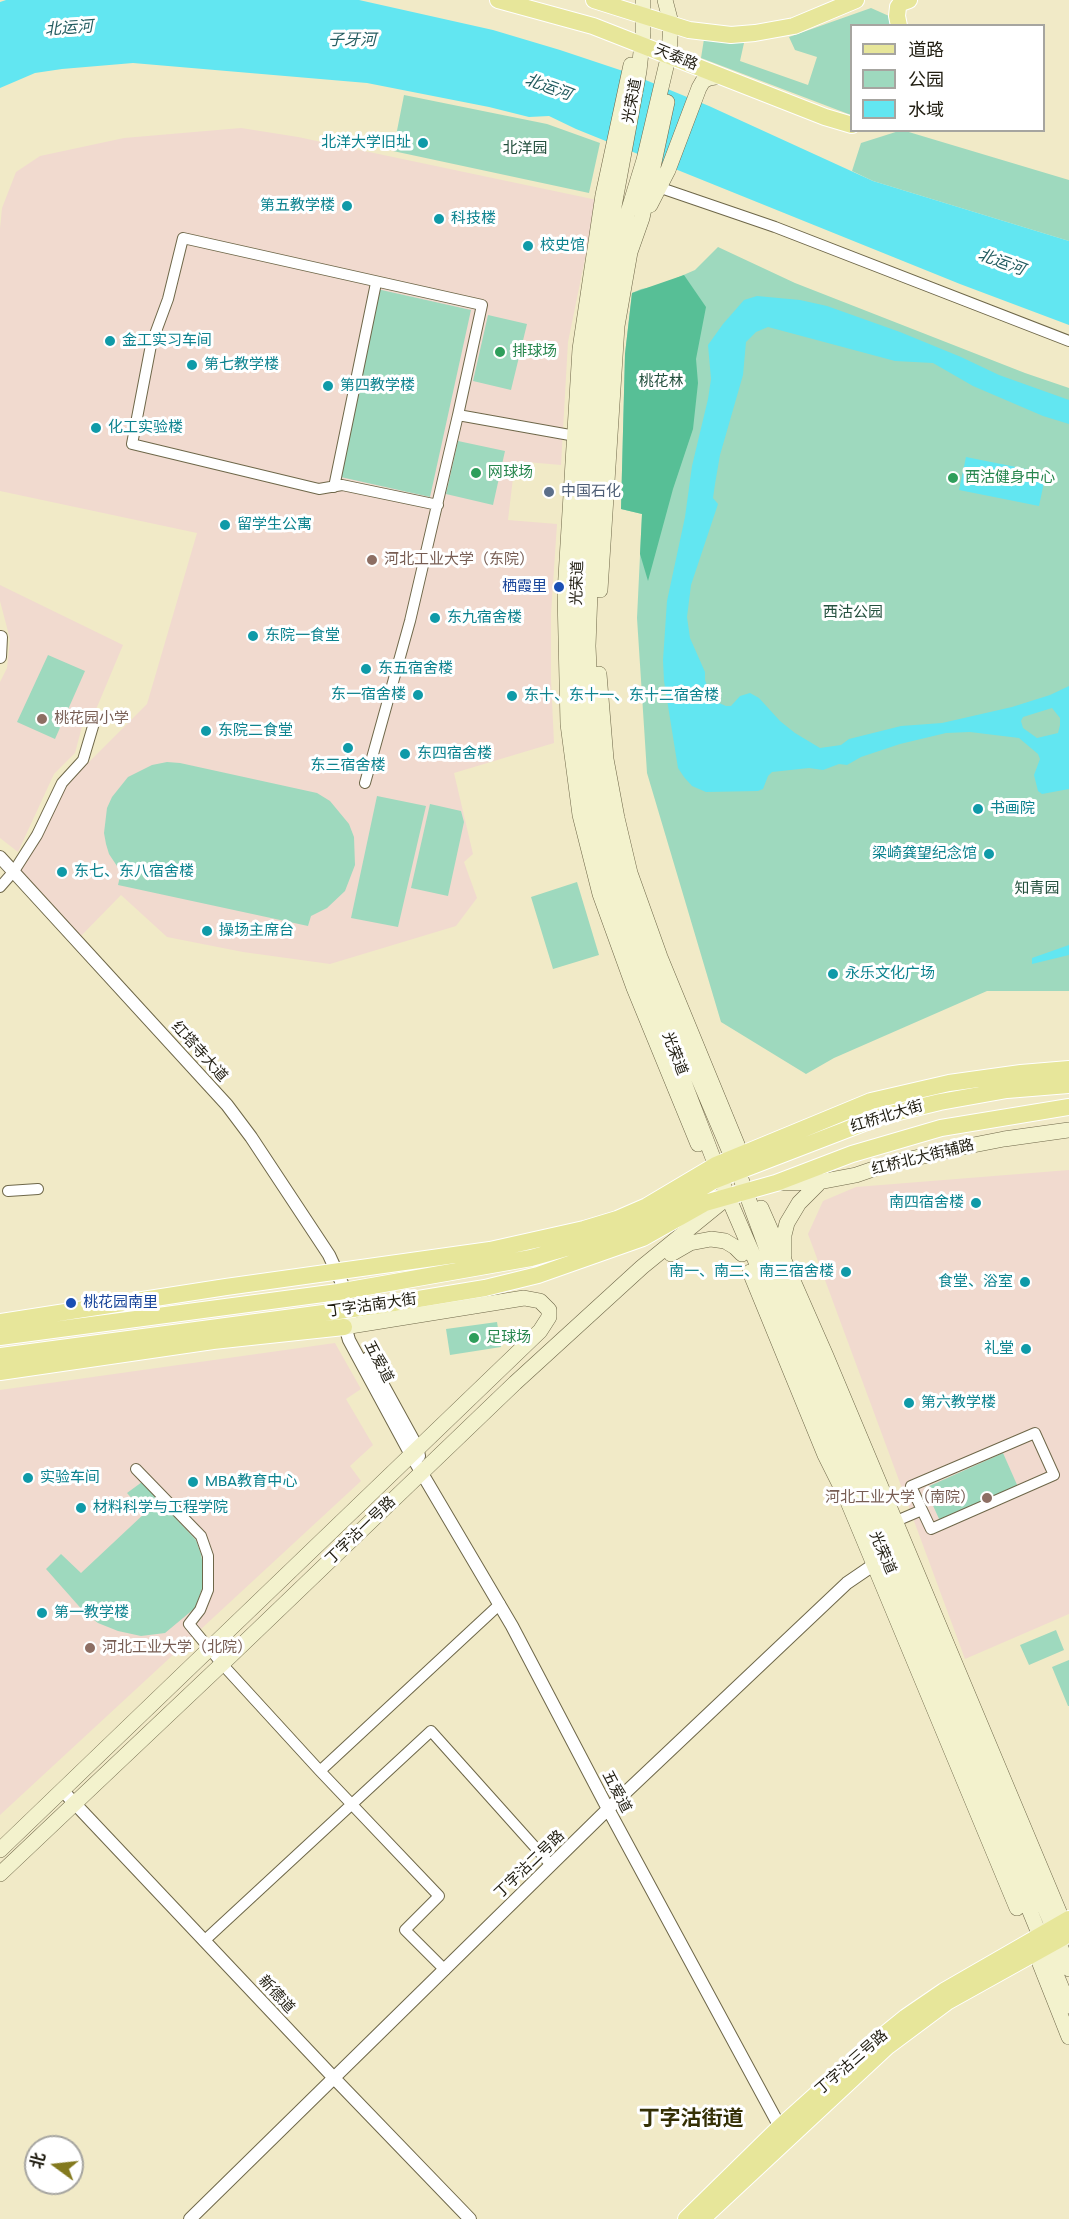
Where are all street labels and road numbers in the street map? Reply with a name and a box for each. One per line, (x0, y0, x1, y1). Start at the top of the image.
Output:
street label: 天泰路 (652, 41, 700, 75)
street label: 光荣道 (620, 77, 646, 125)
street label: 光荣道 (568, 560, 588, 606)
street label: 红塔寺大道 (167, 1018, 231, 1086)
street label: 光荣道 (658, 1030, 690, 1078)
street label: 红桥北大街 (849, 1097, 925, 1137)
street label: 红桥北大街辅路 (870, 1137, 976, 1179)
street label: 丁字沽南大街 (326, 1291, 418, 1321)
street label: 五爱道 (359, 1338, 397, 1386)
street label: 丁字沽一号路 (322, 1493, 400, 1569)
street label: 光荣道 (865, 1529, 899, 1577)
street label: 五爱道 (597, 1768, 635, 1816)
street label: 丁字沽二号路 (491, 1827, 569, 1903)
street label: 新德道 (254, 1972, 298, 2018)
street label: 丁字沽三号路 (812, 2027, 892, 2099)

